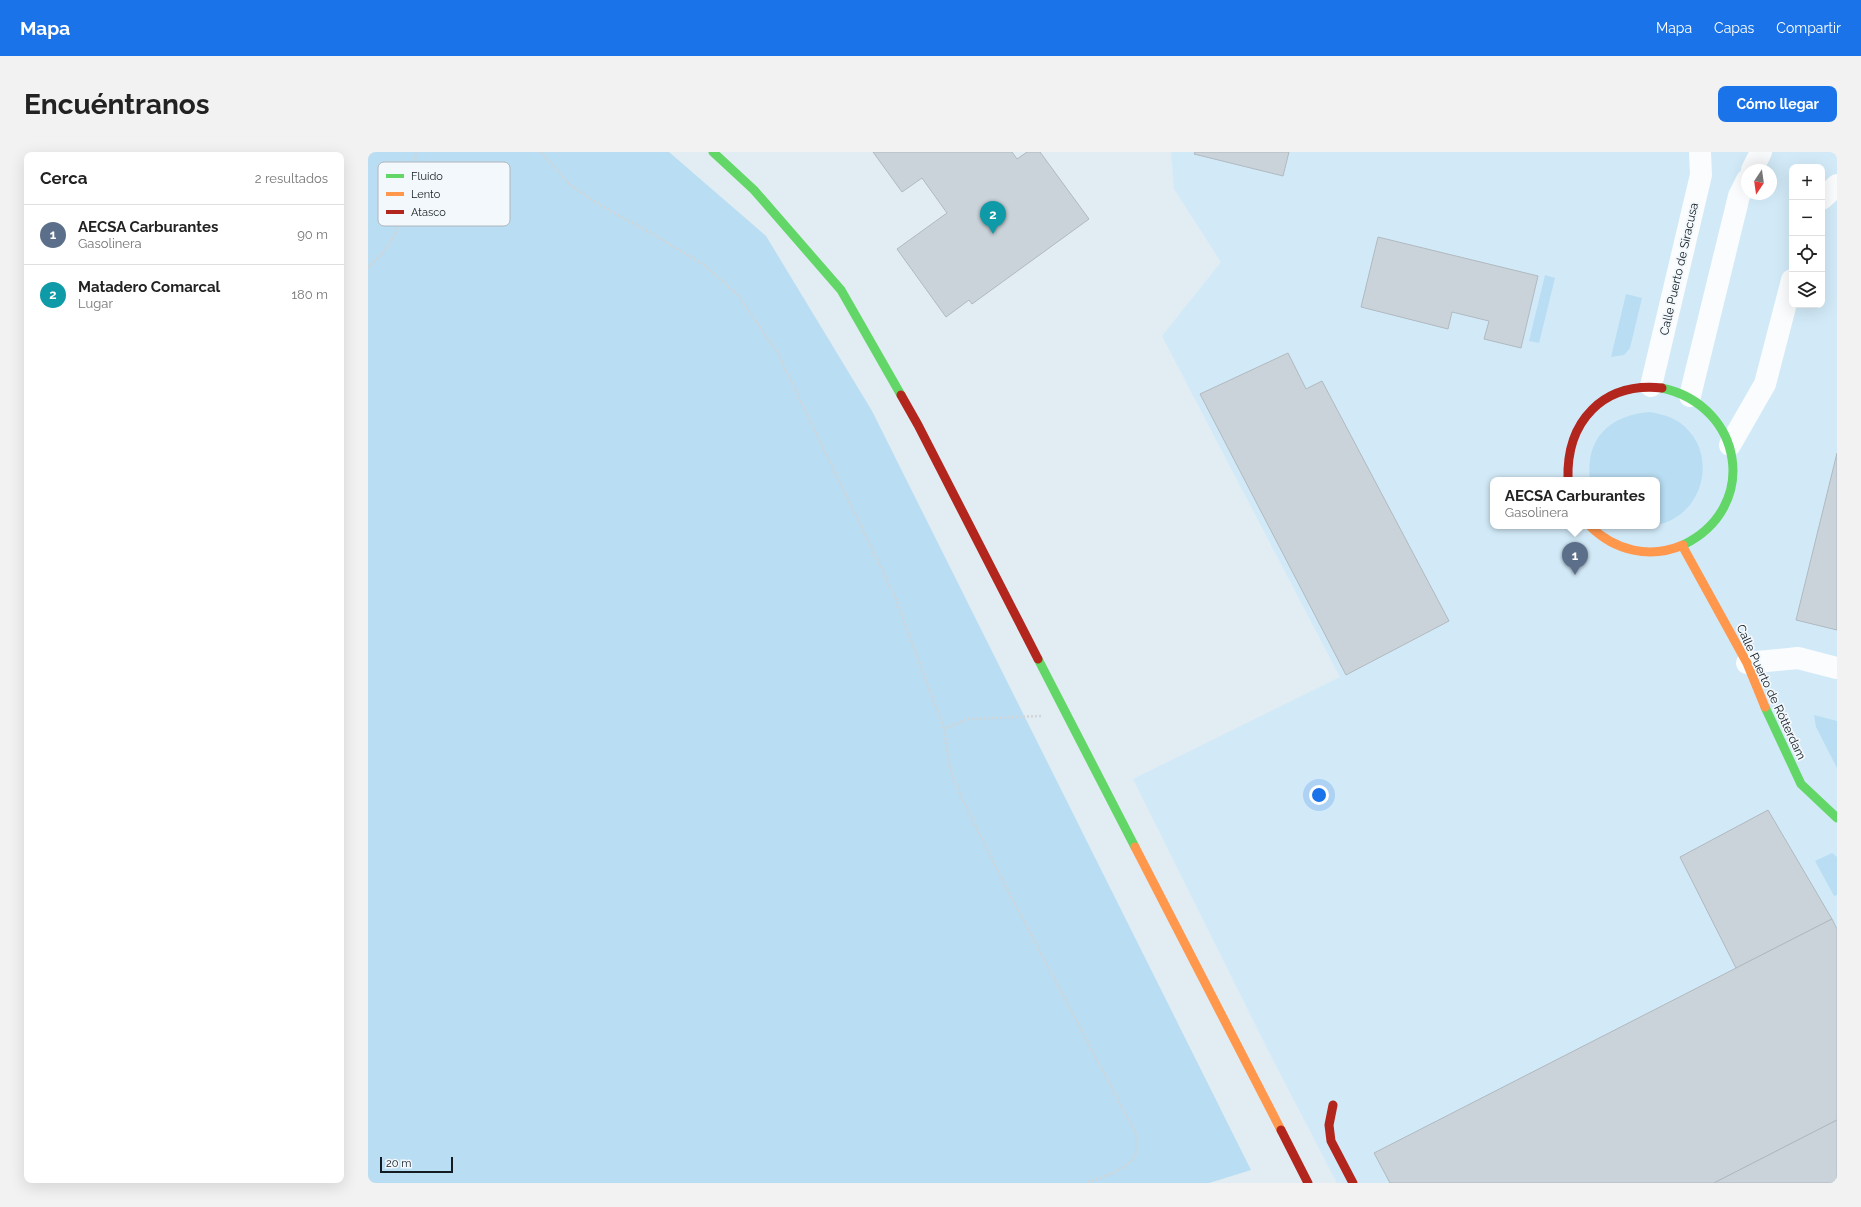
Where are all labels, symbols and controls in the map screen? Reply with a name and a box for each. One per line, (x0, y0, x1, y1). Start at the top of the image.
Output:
text: Mapa (20, 17, 70, 39)
text: Mapa (1656, 20, 1692, 36)
text: Capas (1714, 20, 1754, 36)
text: Compartir (1776, 20, 1841, 36)
button: Cómo llegar (1718, 86, 1837, 122)
text: Encuéntranos (24, 88, 210, 121)
legend (378, 162, 510, 226)
north arrow (1741, 164, 1777, 200)
map controls (1789, 164, 1825, 308)
button: + (1789, 164, 1825, 200)
text: Cerca (40, 168, 88, 188)
text: Fluido (411, 170, 443, 183)
text: 2 resultados (255, 171, 328, 186)
text: Lento (411, 188, 441, 201)
button: − (1789, 200, 1825, 236)
pin: 2 (980, 201, 1006, 234)
street label: Calle Puerto de Siracusa (1657, 201, 1701, 337)
text: Atasco (411, 206, 446, 219)
text: AECSA Carburantes (78, 218, 218, 236)
text: 1 (50, 227, 56, 242)
text: 90 m (297, 227, 328, 242)
text: Gasolinera (78, 236, 142, 251)
button: locate (1789, 236, 1825, 272)
button: layers (1789, 272, 1825, 308)
text: Matadero Comarcal (78, 278, 220, 296)
text: 2 (49, 287, 57, 302)
text: 180 m (292, 287, 328, 302)
text: Lugar (78, 296, 113, 311)
popup (1490, 477, 1660, 529)
text: AECSA Carburantes (1505, 487, 1645, 505)
text: Gasolinera (1505, 505, 1568, 520)
pin: 1 (1562, 542, 1588, 575)
street label: Calle Puerto de Rótterdam (1733, 622, 1809, 762)
your location (1309, 785, 1329, 805)
scale bar (380, 1155, 453, 1174)
text: 20 m (386, 1157, 411, 1170)

